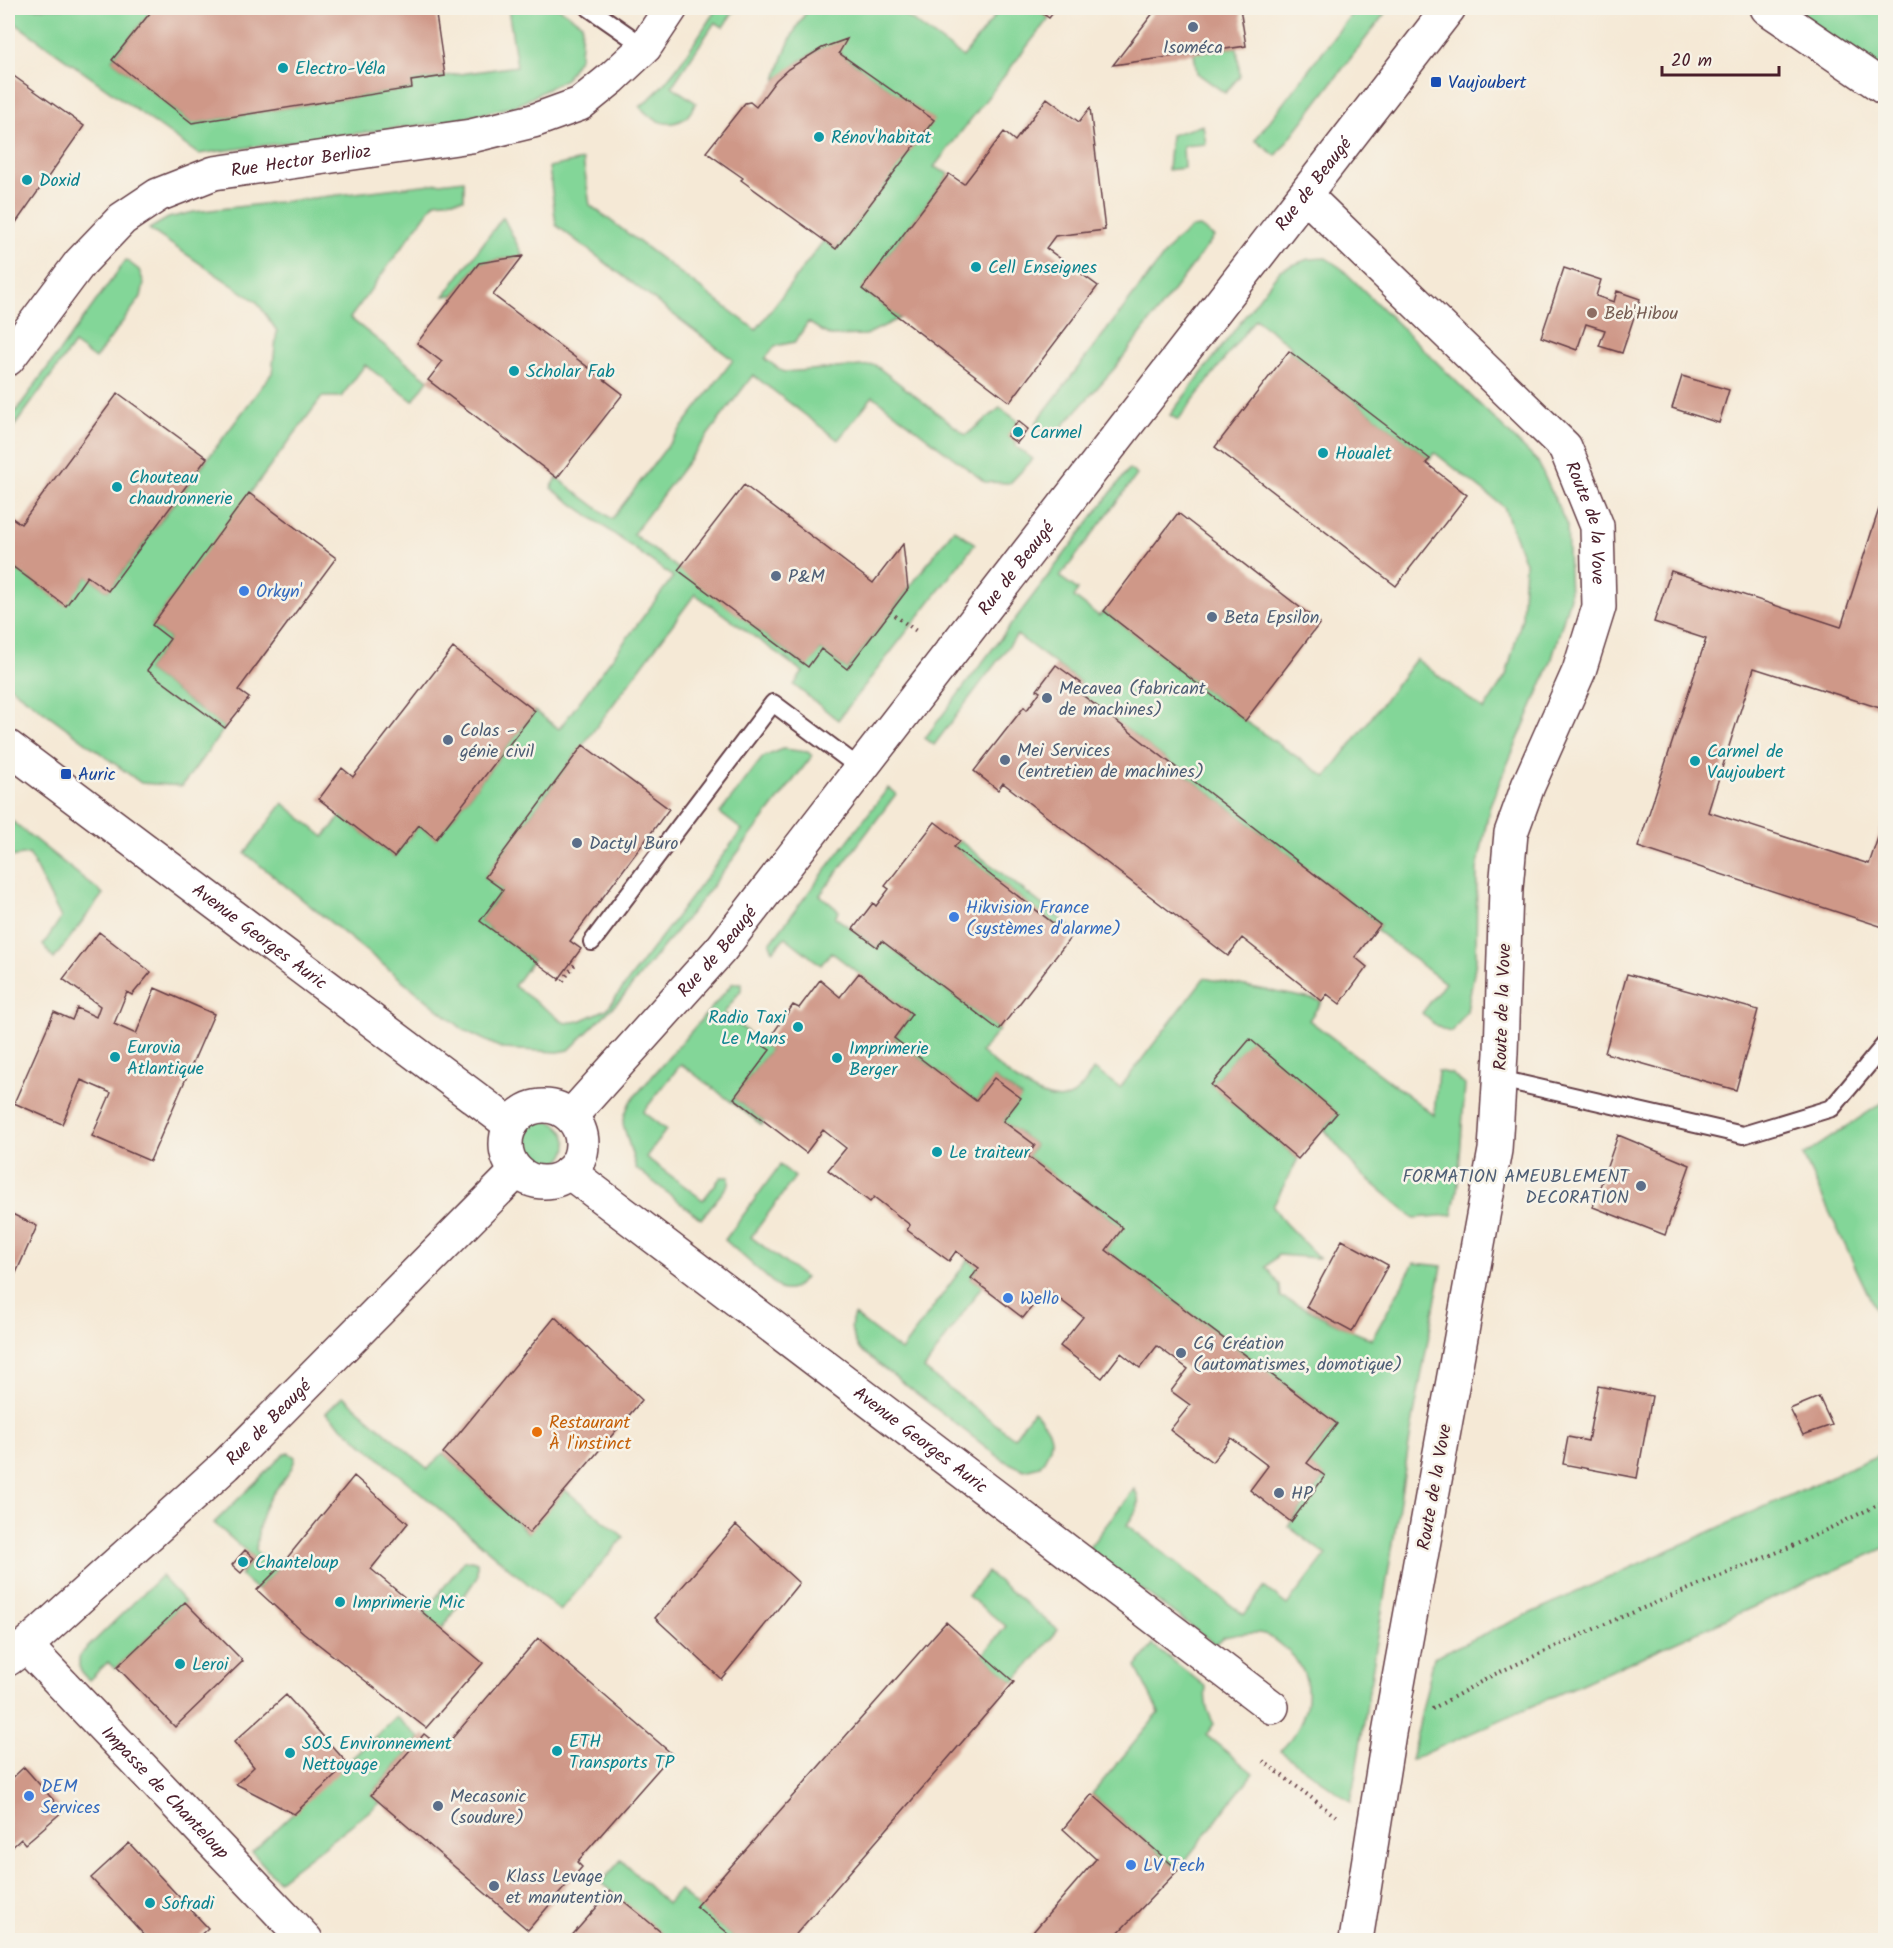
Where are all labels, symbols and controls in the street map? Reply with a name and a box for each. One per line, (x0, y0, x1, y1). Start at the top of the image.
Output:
marker: Isoméca (1186, 20, 1200, 34)
place label: Isoméca (1163, 34, 1223, 63)
scale bar (1662, 39, 1779, 77)
text: 20 m (1671, 47, 1712, 76)
place label: Electro-Véla (295, 55, 386, 84)
marker: Electro-Véla (276, 61, 290, 75)
place label: Vaujoubert (1448, 69, 1528, 98)
marker: Vaujoubert (1429, 75, 1443, 89)
place label: Rénov'habitat (831, 124, 933, 153)
marker: Rénov'habitat (812, 130, 826, 144)
street label: Rue de Beaugé (1269, 131, 1361, 238)
street label: Rue Hector Berlioz (229, 138, 373, 186)
place label: Doxid (39, 167, 81, 196)
marker: Doxid (20, 173, 34, 187)
place label: Cell Enseignes (988, 254, 1097, 283)
marker: Cell Enseignes (969, 260, 983, 274)
place label: Beb'Hibou (1604, 300, 1679, 329)
marker: Beb'Hibou (1585, 306, 1599, 320)
place label: Scholar Fab (526, 358, 615, 387)
marker: Scholar Fab (507, 364, 521, 378)
place label: Carmel (1030, 419, 1083, 448)
marker: Carmel (1011, 425, 1025, 439)
place label: Houalet (1335, 440, 1393, 469)
marker: Houalet (1316, 446, 1330, 460)
street label: Route de la Vove (1556, 457, 1611, 585)
place label: Chouteau chaudronnerie (129, 464, 232, 514)
marker: Chouteau chaudronnerie (110, 480, 124, 494)
street label: Rue de Beaugé (971, 515, 1063, 622)
place label: P&M (788, 563, 825, 592)
marker: P&M (769, 569, 783, 583)
place label: Orkyn' (256, 578, 302, 607)
marker: Orkyn' (237, 584, 251, 598)
place label: Beta Epsilon (1224, 604, 1319, 633)
marker: Beta Epsilon (1205, 610, 1219, 624)
place label: Mecavea (fabricant de machines) (1059, 675, 1207, 725)
marker: Mecavea (fabricant de machines) (1040, 691, 1054, 705)
place label: Colas - génie civil (459, 717, 535, 767)
marker: Colas - génie civil (441, 733, 455, 747)
place label: Mei Services (entretien de machines) (1017, 737, 1204, 787)
place label: Carmel de Vaujoubert (1707, 738, 1787, 788)
marker: Mei Services (entretien de machines) (998, 753, 1012, 767)
marker: Carmel de Vaujoubert (1688, 754, 1702, 768)
place label: Auric (78, 761, 116, 790)
marker: Auric (59, 767, 73, 781)
place label: Dactyl Buro (589, 830, 678, 859)
marker: Dactyl Buro (570, 836, 584, 850)
street label: Avenue Georges Auric (185, 877, 333, 998)
place label: Hikvision France (systèmes d'alarme) (966, 894, 1121, 944)
street label: Rue de Beaugé (671, 900, 766, 1005)
marker: Hikvision France (systèmes d'alarme) (947, 910, 961, 924)
street label: Route de la Vove (1487, 943, 1520, 1071)
place label: Radio Taxi Le Mans (708, 1004, 787, 1054)
marker: Radio Taxi Le Mans (791, 1020, 805, 1034)
place label: Eurovia Atlantique (127, 1034, 204, 1084)
place label: Imprimerie Berger (849, 1035, 929, 1085)
marker: Eurovia Atlantique (108, 1050, 122, 1064)
marker: Imprimerie Berger (830, 1051, 844, 1065)
place label: Le traiteur (949, 1139, 1031, 1168)
marker: Le traiteur (930, 1145, 944, 1159)
place label: FORMATION AMEUBLEMENT DECORATION (1402, 1163, 1630, 1213)
marker: FORMATION AMEUBLEMENT DECORATION (1634, 1179, 1648, 1193)
place label: Wello (1020, 1285, 1059, 1314)
marker: Wello (1001, 1291, 1015, 1305)
place label: CG Création (automatismes, domotique) (1193, 1330, 1402, 1380)
marker: CG Création (automatismes, domotique) (1174, 1346, 1188, 1360)
street label: Rue de Beaugé (220, 1373, 320, 1473)
street label: Avenue Georges Auric (846, 1380, 993, 1502)
place label: Restaurant À l'instinct (549, 1409, 633, 1459)
street label: Route de la Vove (1410, 1422, 1461, 1553)
marker: Restaurant À l'instinct (530, 1425, 544, 1439)
place label: HP (1291, 1480, 1314, 1509)
marker: HP (1272, 1486, 1286, 1500)
place label: Chanteloup (255, 1549, 339, 1578)
marker: Chanteloup (236, 1555, 250, 1569)
place label: Imprimerie Mic (352, 1589, 465, 1618)
marker: Imprimerie Mic (333, 1595, 347, 1609)
place label: Leroi (192, 1651, 229, 1680)
marker: Leroi (173, 1657, 187, 1671)
street label: Impasse de Chanteloup (93, 1720, 235, 1867)
place label: ETH Transports TP (569, 1728, 675, 1778)
place label: SOS Environnement Nettoyage (302, 1730, 453, 1780)
marker: ETH Transports TP (550, 1744, 564, 1758)
marker: SOS Environnement Nettoyage (283, 1746, 297, 1760)
place label: DEM Services (41, 1773, 101, 1823)
place label: Mecasonic (soudure) (450, 1783, 526, 1833)
marker: DEM Services (22, 1789, 36, 1803)
marker: Mecasonic (soudure) (431, 1799, 445, 1813)
place label: LV Tech (1143, 1852, 1205, 1881)
marker: LV Tech (1124, 1858, 1138, 1872)
place label: Klass Levage et manutention (506, 1863, 623, 1913)
marker: Klass Levage et manutention (487, 1879, 501, 1893)
place label: Sofradi (162, 1890, 215, 1919)
marker: Sofradi (143, 1896, 157, 1910)

